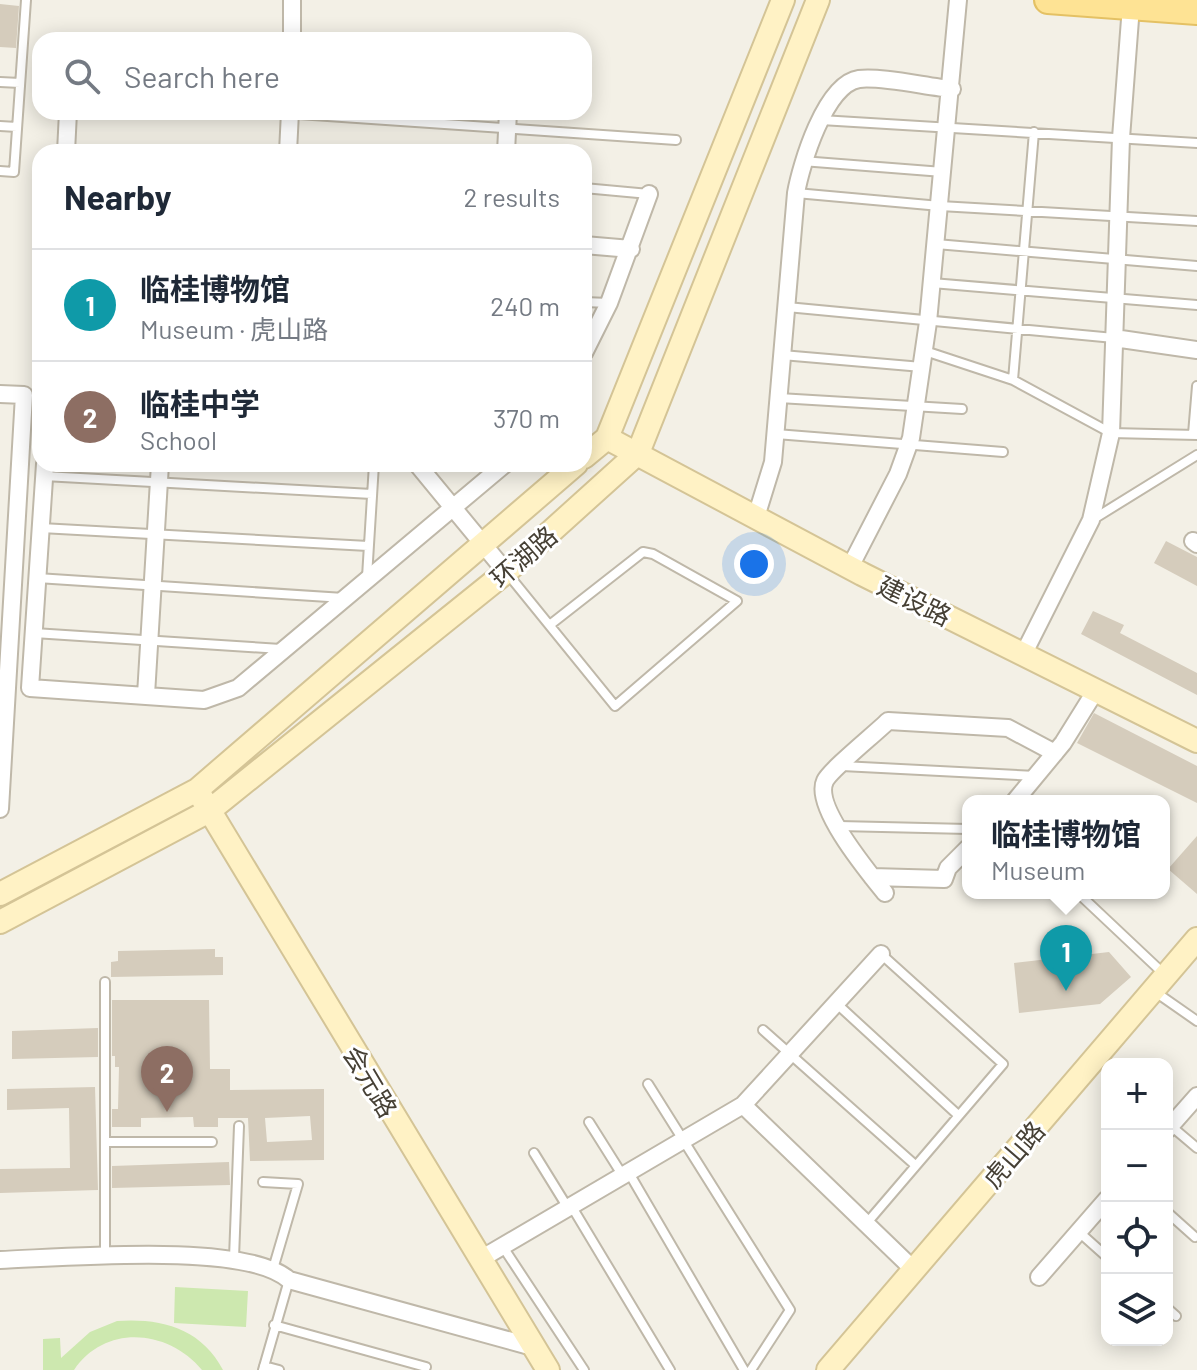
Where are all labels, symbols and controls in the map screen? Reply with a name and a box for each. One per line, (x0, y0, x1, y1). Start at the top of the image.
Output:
search box (32, 32, 592, 120)
icon: search (60, 54, 104, 98)
text: Search here (124, 58, 280, 94)
text: Nearby (64, 176, 172, 217)
text: 2 results (464, 181, 560, 212)
text: 临桂博物馆 (140, 270, 290, 306)
text: 1 (85, 290, 95, 321)
text: 240 m (490, 290, 560, 321)
text: Museum · 虎山路 (140, 313, 328, 344)
text: 临桂中学 (140, 385, 260, 421)
text: 2 (83, 402, 97, 433)
text: 370 m (493, 402, 560, 433)
text: School (140, 424, 217, 455)
street label: 环湖路 (483, 519, 563, 593)
your location (734, 544, 774, 584)
street label: 建设路 (873, 569, 957, 631)
popup (962, 795, 1170, 899)
text: 临桂博物馆 (991, 815, 1141, 851)
text: Museum (991, 854, 1085, 885)
pin: 1 (1040, 925, 1092, 991)
street label: 会元路 (338, 1040, 404, 1122)
pin: 2 (141, 1046, 193, 1112)
map controls (1101, 1058, 1173, 1346)
button: + (1101, 1058, 1173, 1130)
street label: 虎山路 (976, 1114, 1050, 1194)
button: − (1101, 1130, 1173, 1202)
button: locate (1101, 1202, 1173, 1274)
button: layers (1101, 1274, 1173, 1346)

